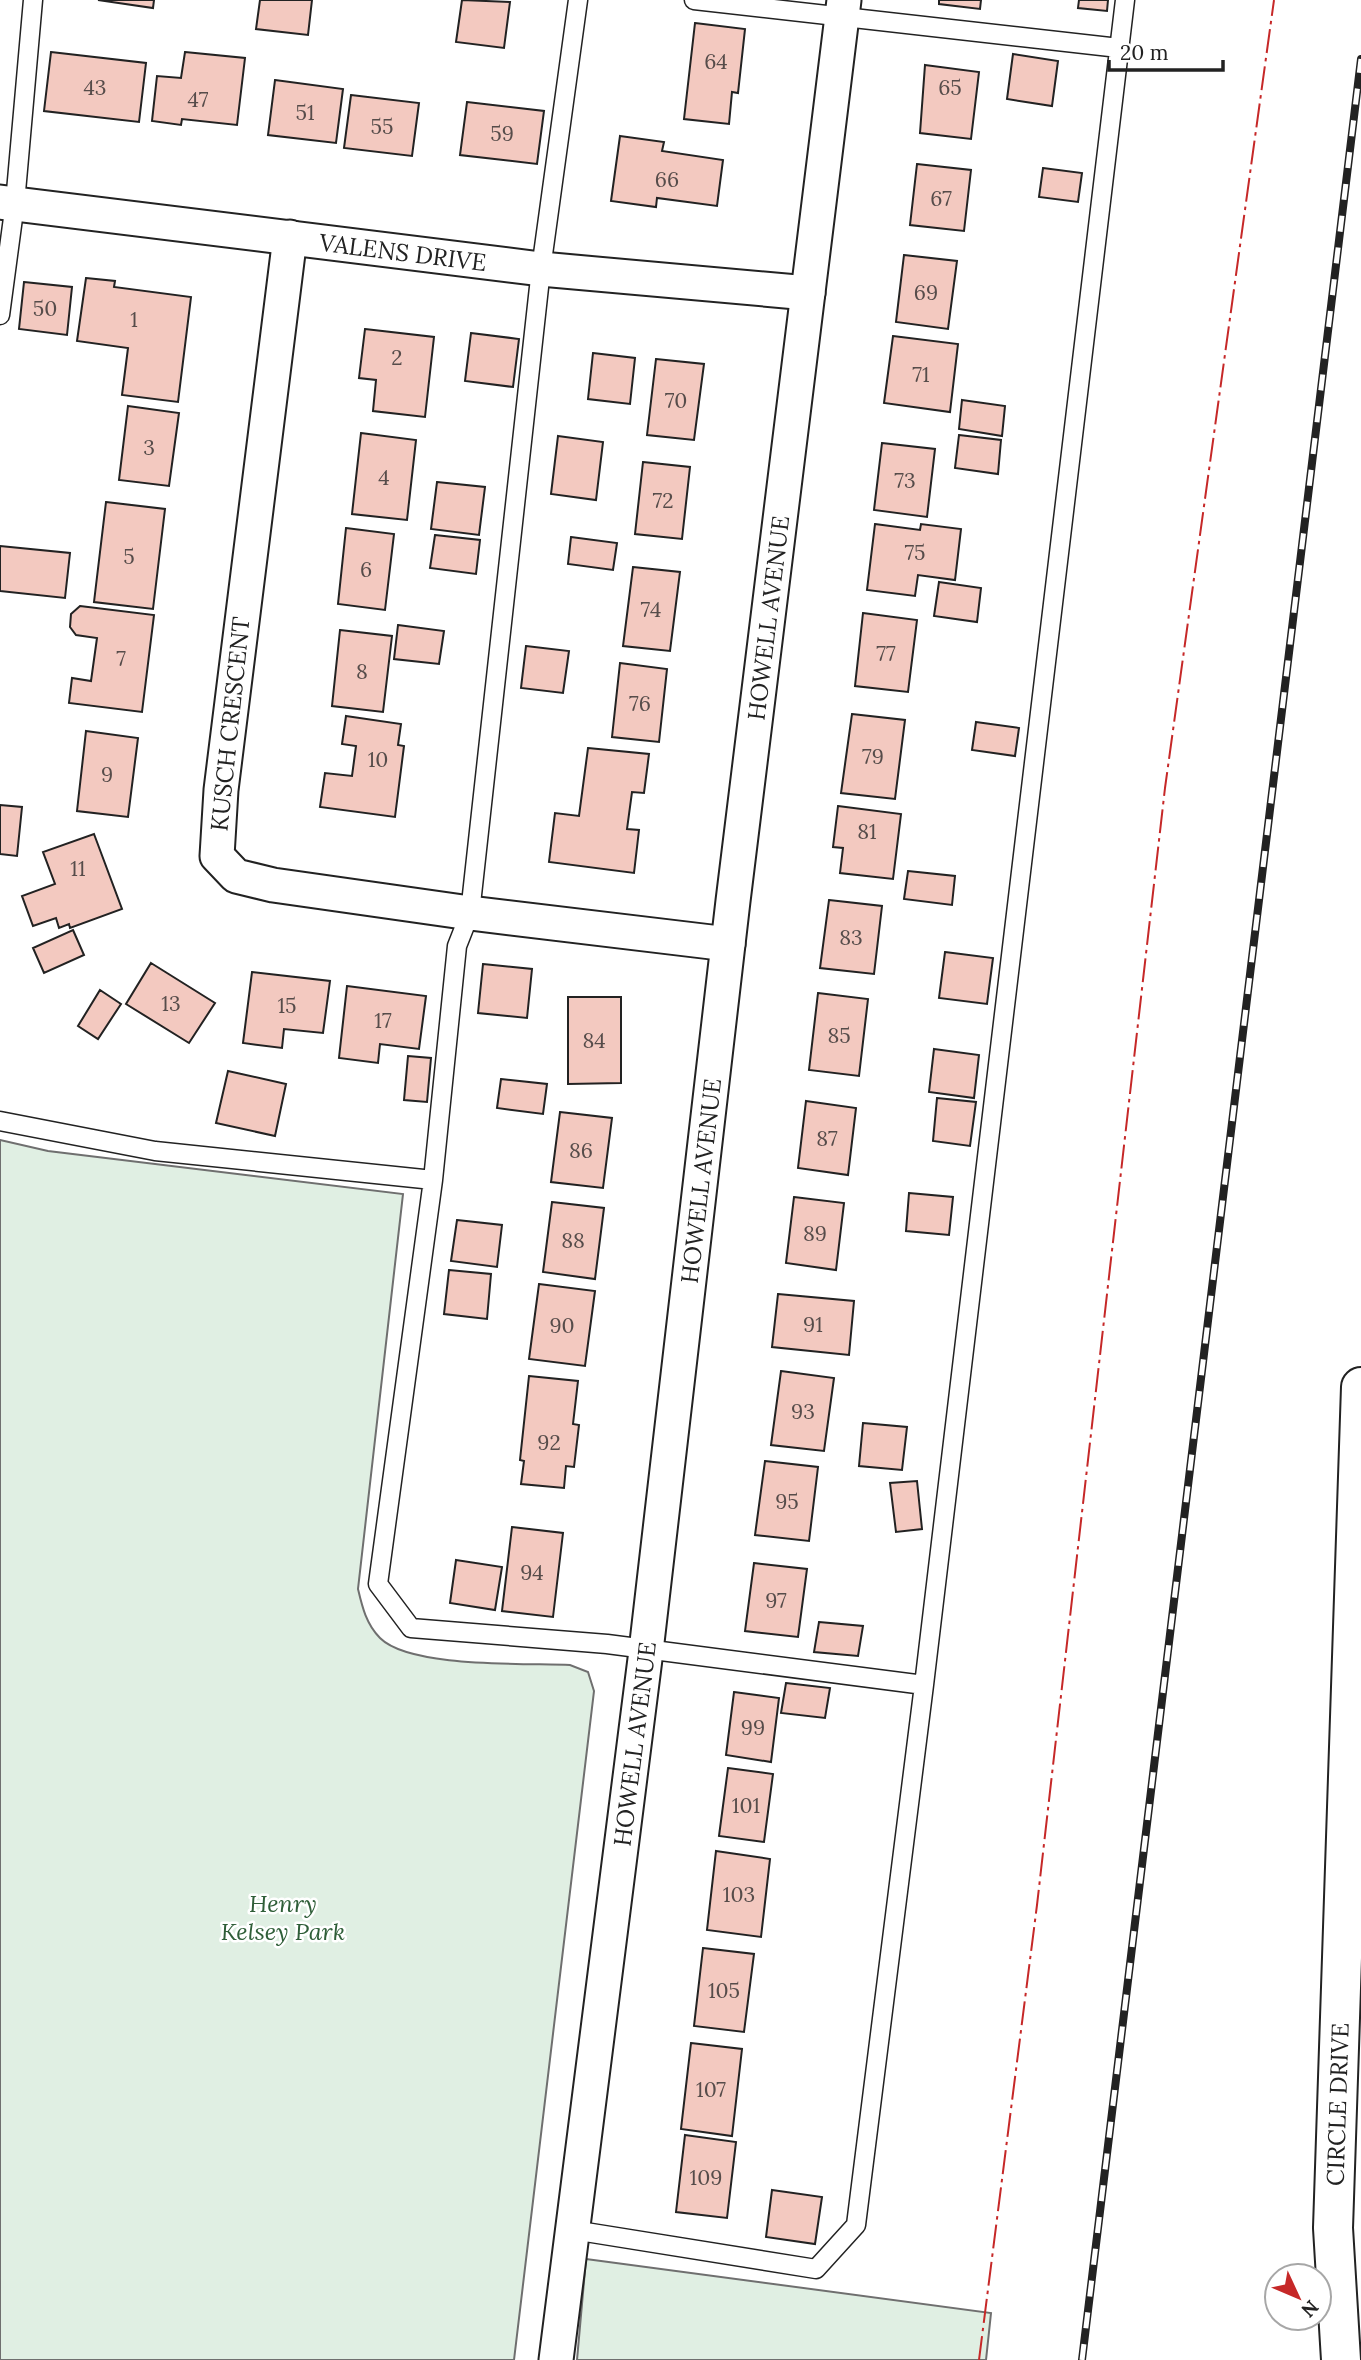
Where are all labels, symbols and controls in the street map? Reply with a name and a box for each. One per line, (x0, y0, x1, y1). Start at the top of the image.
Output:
scale bar (1109, 28, 1223, 72)
text: 20 m (1120, 39, 1169, 66)
house number: 64 (704, 48, 728, 75)
house number: 43 (83, 74, 107, 101)
house number: 65 (938, 74, 962, 101)
house number: 47 (187, 86, 209, 113)
house number: 51 (295, 99, 315, 126)
house number: 55 (371, 113, 393, 140)
house number: 59 (490, 120, 514, 147)
house number: 66 (655, 166, 679, 193)
house number: 67 (930, 185, 952, 212)
street label: VALENS DRIVE (317, 226, 488, 278)
house number: 69 (914, 279, 938, 306)
house number: 50 (33, 295, 57, 322)
house number: 1 (130, 306, 138, 333)
house number: 2 (391, 344, 403, 371)
house number: 71 (912, 361, 930, 388)
house number: 70 (665, 387, 687, 414)
house number: 3 (143, 434, 155, 461)
house number: 4 (378, 464, 390, 491)
house number: 73 (894, 467, 916, 494)
house number: 72 (653, 487, 673, 514)
street label: HOWELL AVENUE (740, 514, 796, 722)
house number: 75 (904, 539, 926, 566)
house number: 5 (123, 543, 135, 570)
house number: 6 (360, 556, 372, 583)
house number: 74 (641, 596, 661, 623)
street label: KUSCH CRESCENT (203, 615, 257, 833)
house number: 77 (876, 640, 896, 667)
house number: 7 (116, 645, 126, 672)
house number: 8 (356, 658, 368, 685)
house number: 76 (629, 690, 651, 717)
house number: 79 (862, 743, 884, 770)
house number: 10 (368, 746, 388, 773)
house number: 9 (101, 761, 113, 788)
house number: 81 (857, 818, 877, 845)
house number: 11 (70, 855, 86, 882)
house number: 83 (839, 924, 863, 951)
house number: 13 (161, 990, 181, 1017)
house number: 15 (277, 992, 297, 1019)
house number: 17 (374, 1007, 392, 1034)
house number: 85 (827, 1022, 851, 1049)
house number: 84 (582, 1027, 606, 1054)
street label: HOWELL AVENUE (673, 1077, 728, 1285)
house number: 87 (816, 1125, 838, 1152)
house number: 86 (569, 1137, 593, 1164)
house number: 89 (803, 1220, 827, 1247)
house number: 88 (561, 1227, 585, 1254)
house number: 91 (803, 1311, 823, 1338)
house number: 90 (549, 1312, 575, 1339)
house number: 93 (791, 1398, 815, 1425)
house number: 92 (537, 1429, 561, 1456)
house number: 95 (775, 1488, 799, 1515)
house number: 94 (520, 1559, 544, 1586)
house number: 97 (765, 1587, 787, 1614)
street label: HOWELL AVENUE (606, 1640, 662, 1848)
house number: 99 (741, 1714, 765, 1741)
house number: 101 (732, 1792, 760, 1819)
house number: 103 (723, 1881, 755, 1908)
park label: Henry Kelsey Park (221, 1888, 345, 1947)
house number: 105 (708, 1977, 740, 2004)
street label: CIRCLE DRIVE (1319, 2022, 1355, 2186)
house number: 107 (696, 2076, 726, 2103)
house number: 109 (690, 2164, 722, 2191)
north arrow (1263, 2262, 1333, 2332)
text: N (1296, 2295, 1324, 2323)

